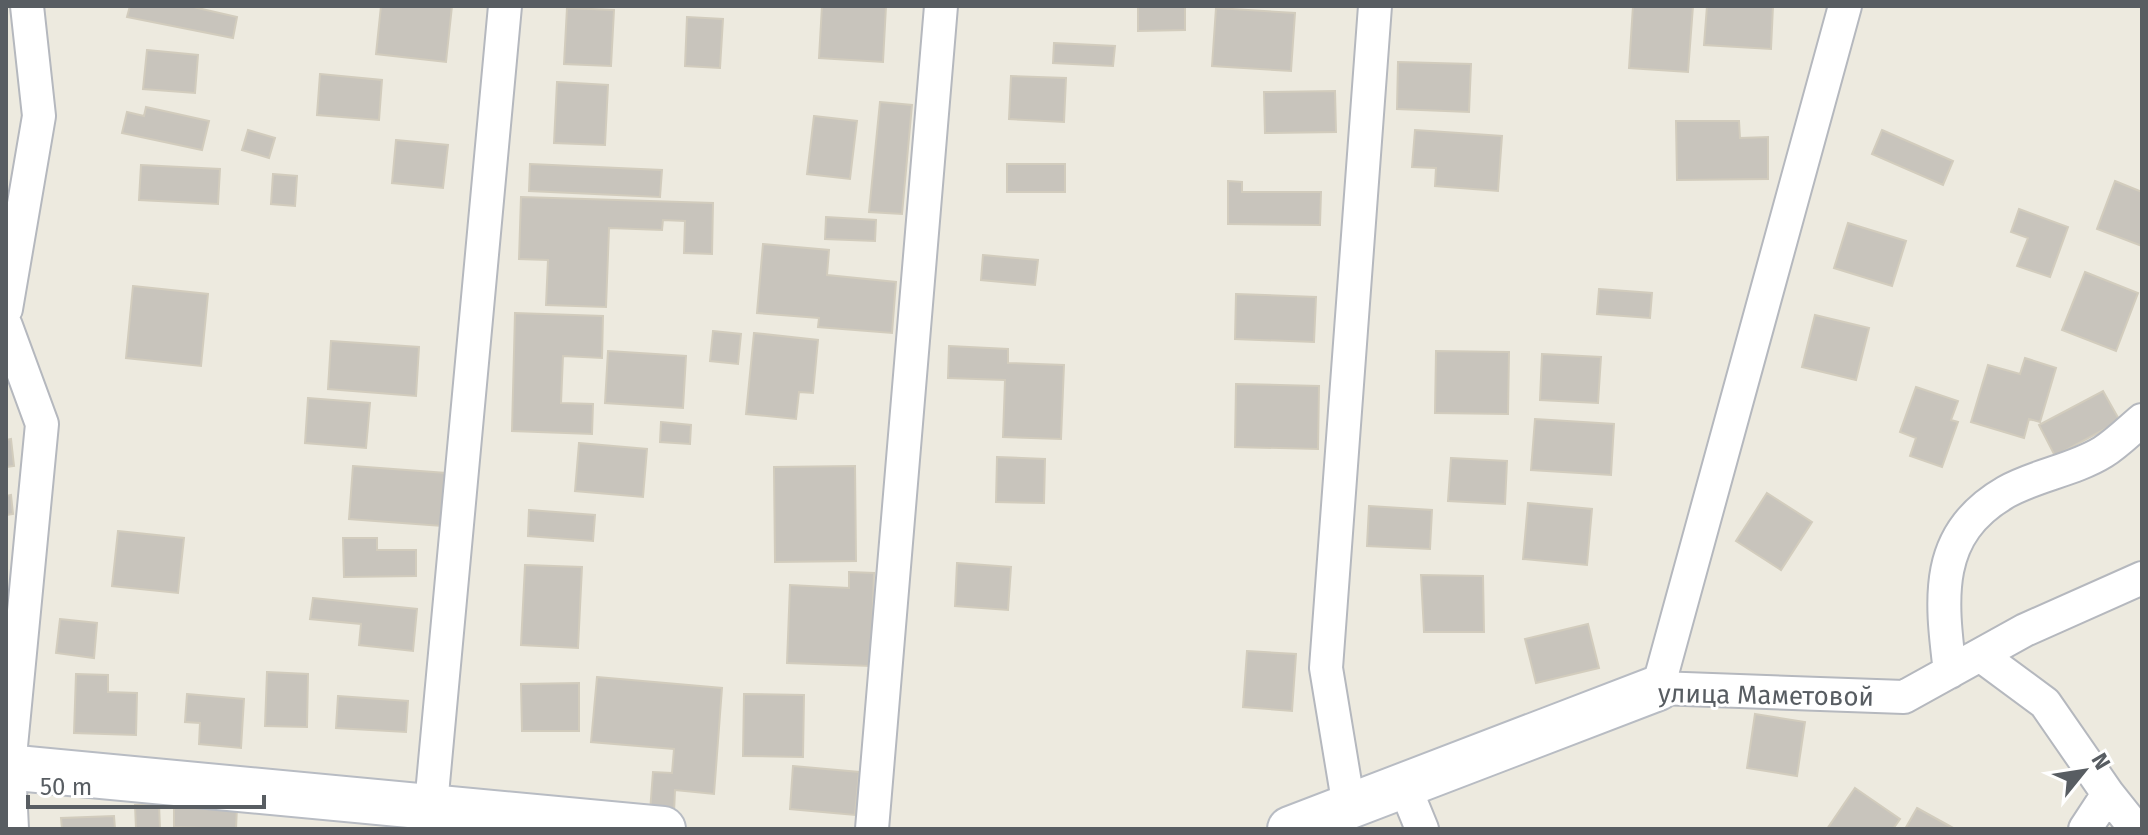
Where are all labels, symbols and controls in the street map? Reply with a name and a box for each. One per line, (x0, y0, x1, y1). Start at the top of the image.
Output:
street label: улица Маметовой (1658, 678, 1874, 713)
north arrow (2044, 731, 2124, 811)
text: N (2086, 748, 2116, 774)
scale bar (28, 759, 264, 809)
text: 50 m (40, 773, 92, 801)

